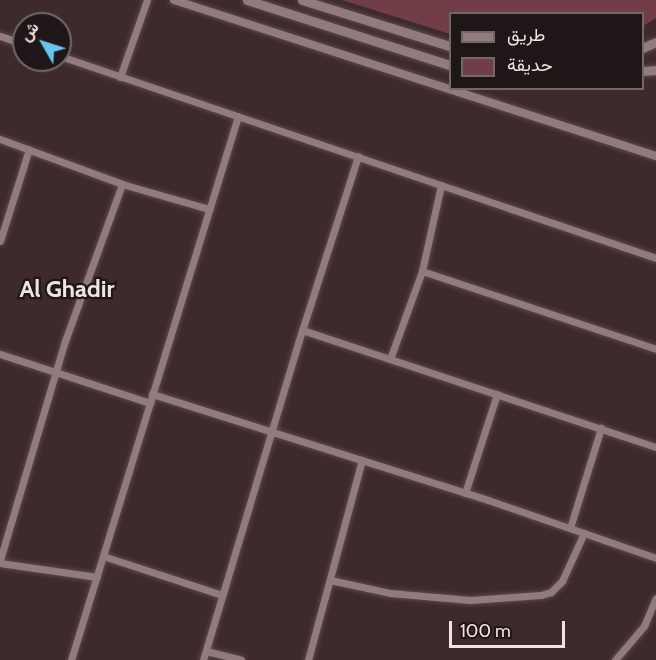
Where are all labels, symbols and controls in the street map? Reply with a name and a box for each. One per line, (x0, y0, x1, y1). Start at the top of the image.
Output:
north arrow (12, 12, 72, 72)
legend (449, 12, 644, 90)
text: ش (16, 18, 43, 45)
text: طريق (507, 24, 545, 46)
text: حديقة (507, 54, 553, 76)
district label: Al Ghadir (20, 275, 114, 303)
scale bar (452, 609, 568, 647)
text: 100 m (460, 620, 511, 642)

